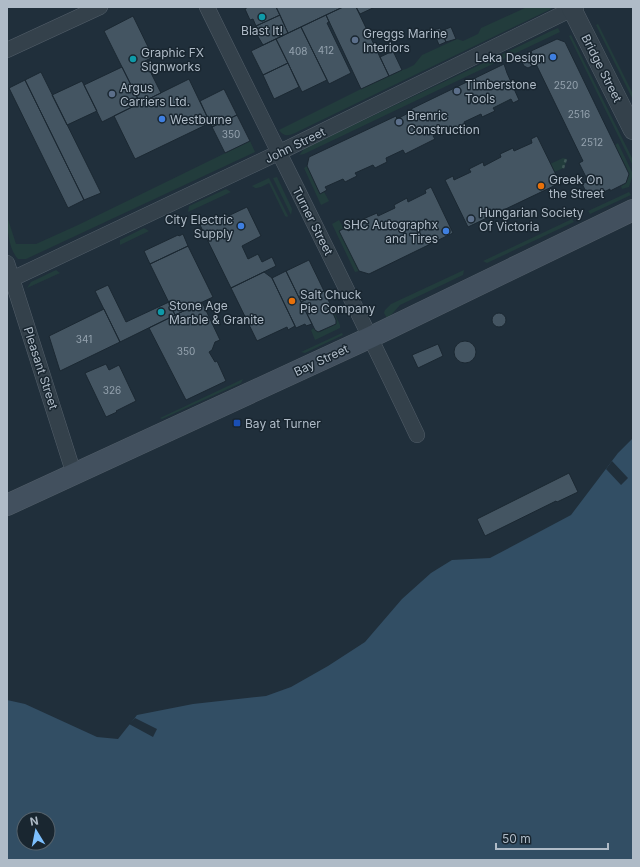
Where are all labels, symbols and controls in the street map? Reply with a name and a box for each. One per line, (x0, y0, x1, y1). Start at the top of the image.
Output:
marker: Blast It! (257, 12, 267, 22)
place label: Blast It! (241, 23, 283, 38)
place label: Greggs Marine Interiors (363, 26, 447, 55)
street label: Bridge Street (578, 31, 626, 105)
marker: Greggs Marine Interiors (350, 35, 360, 45)
house number: 412 (318, 44, 334, 56)
place label: Graphic FX Signworks (141, 45, 204, 74)
house number: 408 (289, 45, 307, 57)
place label: Leka Design (475, 50, 545, 65)
marker: Leka Design (548, 52, 558, 62)
marker: Graphic FX Signworks (128, 54, 138, 64)
place label: Timberstone Tools (465, 77, 536, 106)
house number: 2520 (554, 79, 578, 91)
place label: Argus Carriers Ltd. (120, 80, 190, 109)
marker: Timberstone Tools (452, 86, 462, 96)
marker: Argus Carriers Ltd. (107, 89, 117, 99)
place label: Brenric Construction (407, 108, 480, 137)
house number: 2516 (568, 108, 590, 120)
place label: Westburne (170, 112, 232, 127)
marker: Westburne (157, 114, 167, 124)
marker: Brenric Construction (394, 117, 404, 127)
street label: John Street (262, 124, 328, 166)
house number: 350 (222, 128, 240, 140)
house number: 2512 (581, 136, 603, 148)
place label: Greek On the Street (549, 172, 604, 201)
marker: Greek On the Street (536, 181, 546, 191)
street label: Turner Street (289, 184, 337, 258)
place label: Hungarian Society Of Victoria (479, 205, 584, 234)
place label: City Electric Supply (165, 212, 233, 241)
marker: Hungarian Society Of Victoria (466, 214, 476, 224)
place label: SHC Autographx and Tires (343, 217, 438, 246)
marker: City Electric Supply (236, 221, 246, 231)
marker: SHC Autographx and Tires (441, 226, 451, 236)
place label: Salt Chuck Pie Company (300, 287, 376, 316)
marker: Salt Chuck Pie Company (287, 296, 297, 306)
place label: Stone Age Marble & Granite (169, 298, 264, 327)
marker: Stone Age Marble & Granite (156, 307, 166, 317)
street label: Pleasant Street (21, 325, 61, 411)
house number: 341 (76, 333, 92, 345)
street label: Bay Street (291, 341, 351, 379)
house number: 350 (177, 345, 195, 357)
house number: 326 (103, 384, 121, 396)
place label: Bay at Turner (245, 416, 321, 431)
marker: Bay at Turner (232, 418, 242, 428)
north arrow (16, 811, 56, 851)
text: N (29, 814, 40, 829)
scale bar (496, 825, 608, 851)
text: 50 m (502, 831, 531, 846)

